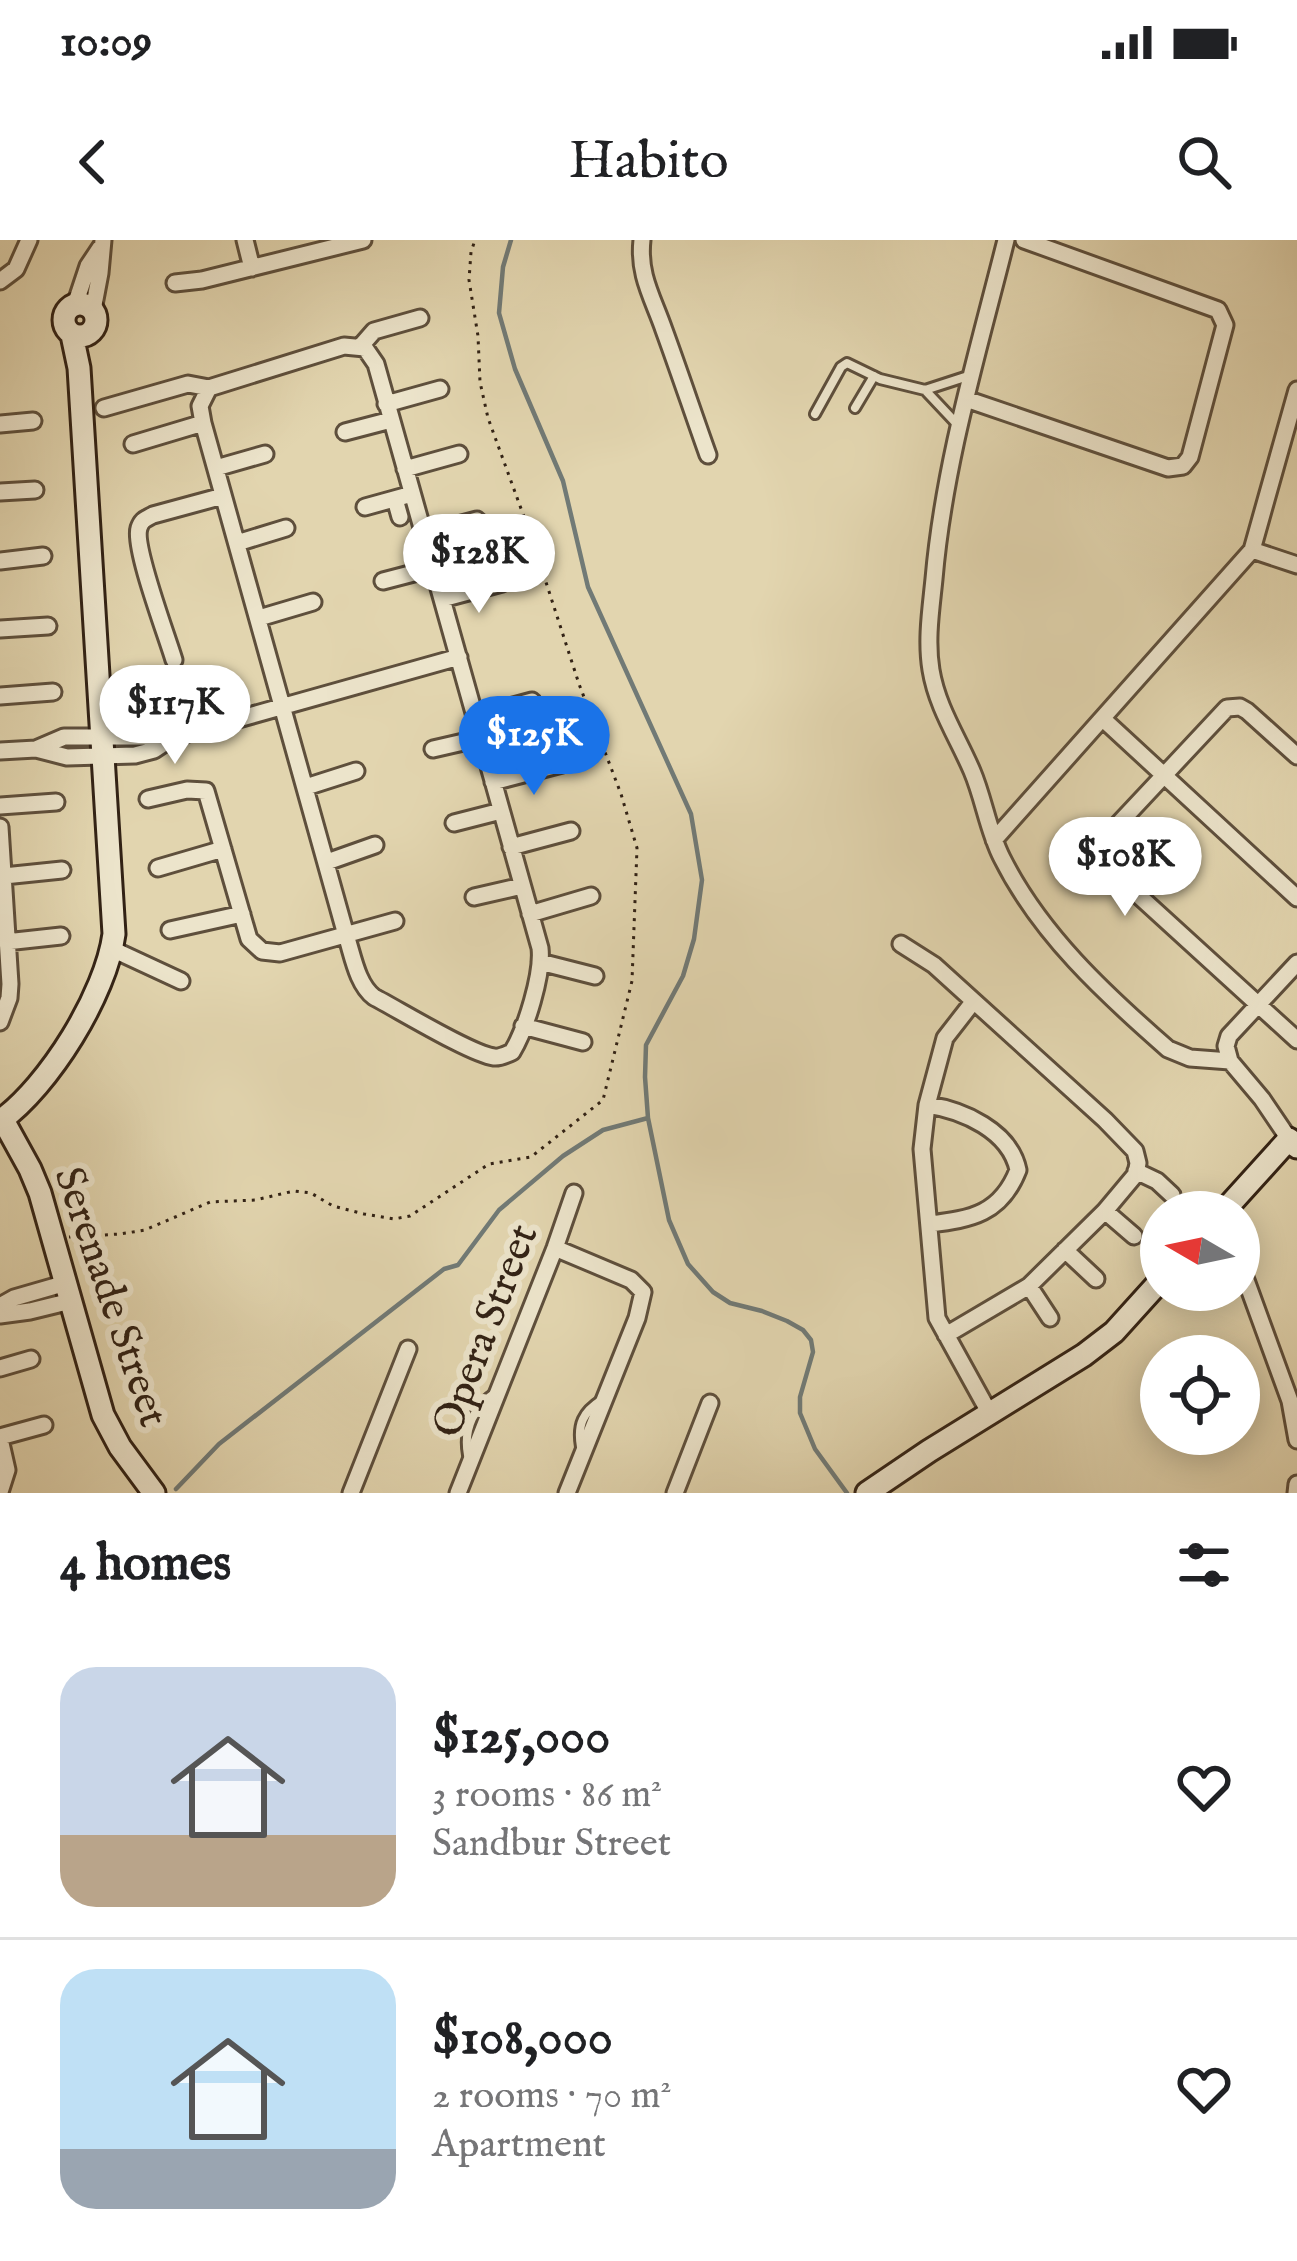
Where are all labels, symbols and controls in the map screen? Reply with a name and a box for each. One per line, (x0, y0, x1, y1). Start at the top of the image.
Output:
text: 10:09 (60, 14, 152, 71)
text: Habito (568, 128, 729, 197)
icon: back (60, 129, 126, 195)
icon: search (1171, 129, 1237, 195)
pin: $128K (395, 514, 563, 616)
text: $128K (430, 528, 528, 577)
pin: $117K (91, 665, 259, 767)
text: $117K (126, 679, 224, 728)
pin: $125K (450, 696, 618, 798)
text: $125K (486, 710, 582, 759)
pin: $108K (1041, 817, 1209, 919)
text: $108K (1076, 831, 1174, 880)
street label: Serenade Street (40, 1160, 179, 1434)
north arrow (1140, 1191, 1260, 1311)
map controls (1140, 1191, 1260, 1455)
street label: Opera Street (421, 1217, 551, 1445)
button: locate (1140, 1335, 1260, 1455)
icon: filters (1171, 1532, 1237, 1598)
text: 4 homes (60, 1533, 231, 1598)
text: $125,000 (432, 1706, 610, 1771)
icon: home (156, 1715, 300, 1859)
icon: heart (1171, 1754, 1237, 1820)
text: 3 rooms · 86 m² (432, 1771, 662, 1820)
text: Sandbur Street (432, 1820, 671, 1869)
text: $108,000 (432, 2007, 613, 2072)
icon: home (156, 2017, 300, 2161)
icon: heart (1171, 2056, 1237, 2122)
text: 2 rooms · 70 m² (432, 2072, 672, 2121)
text: Apartment (432, 2121, 606, 2170)

